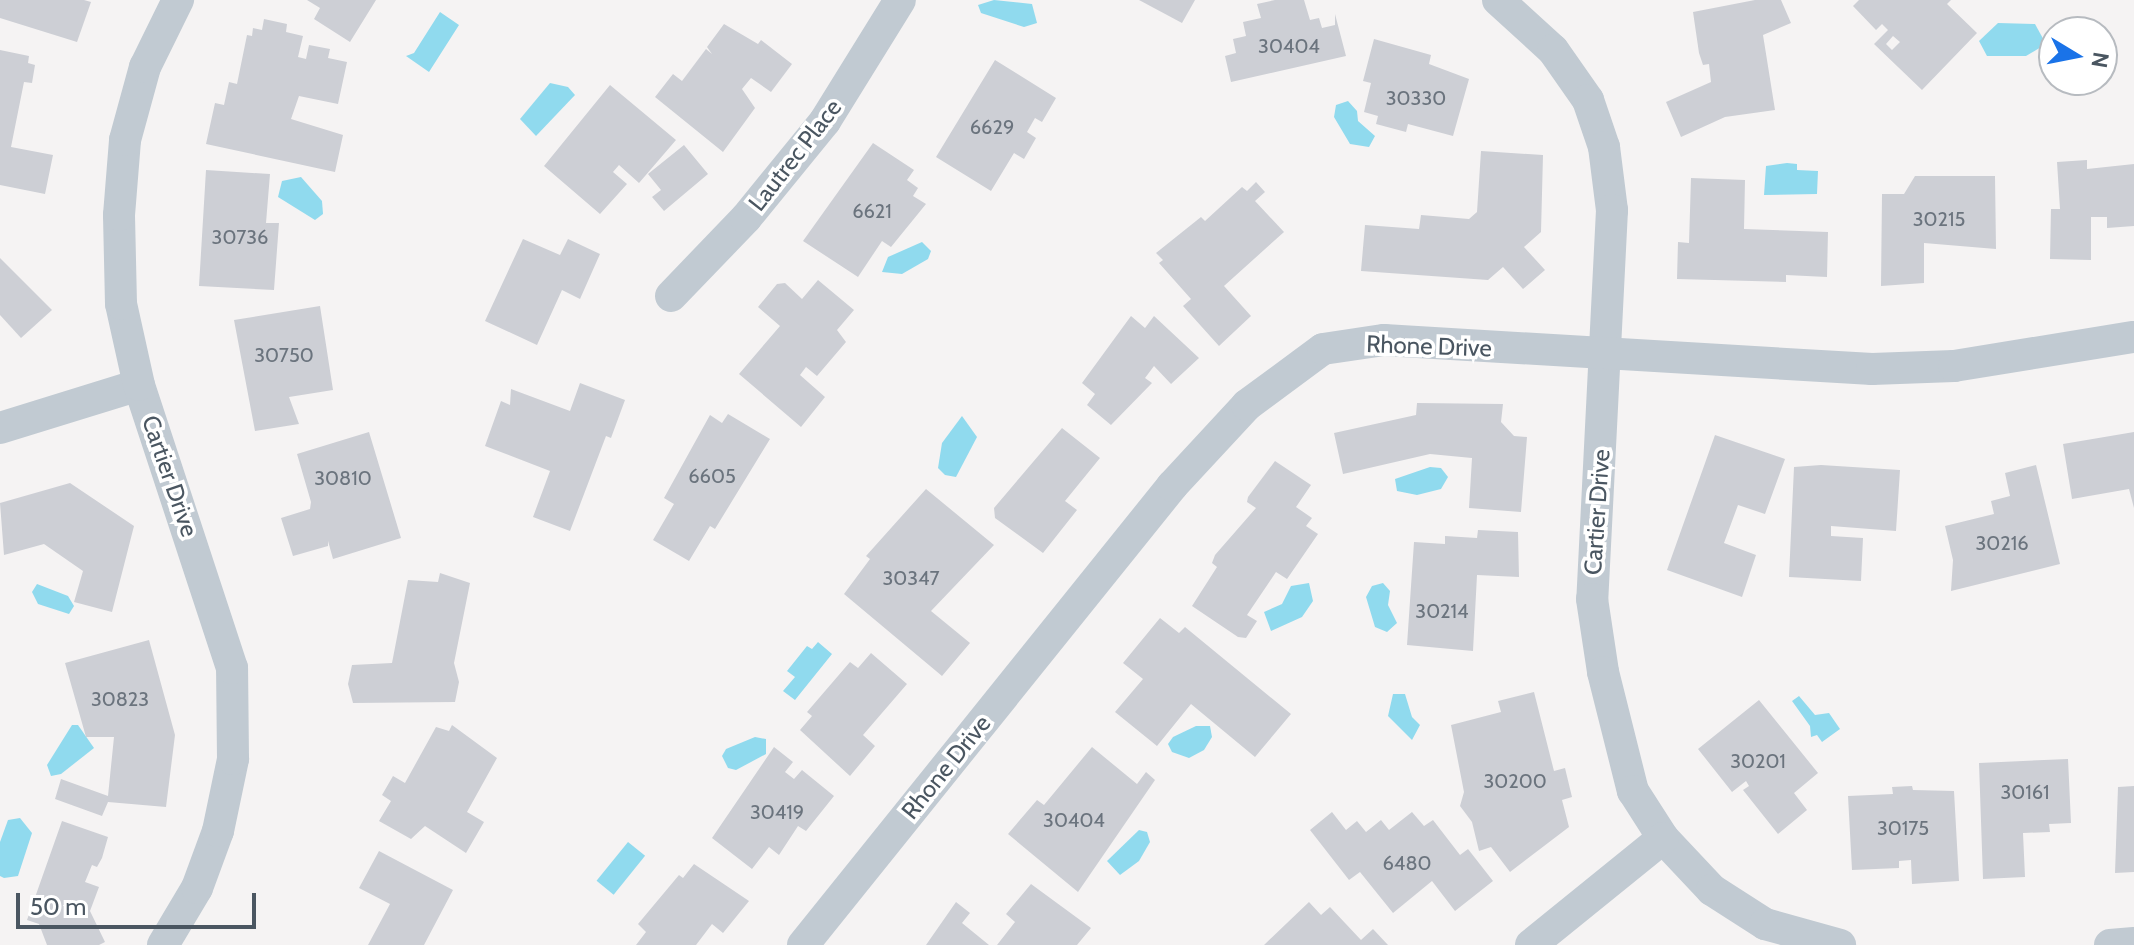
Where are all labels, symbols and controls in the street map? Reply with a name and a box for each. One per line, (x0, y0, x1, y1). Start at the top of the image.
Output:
north arrow (2038, 16, 2118, 96)
house number: 30404 (1258, 34, 1320, 58)
text: N (2086, 50, 2115, 70)
house number: 30330 (1386, 86, 1446, 110)
street label: Lautrec Place (742, 93, 848, 217)
house number: 6629 (970, 115, 1014, 139)
house number: 6621 (852, 199, 892, 223)
house number: 30215 (1913, 207, 1965, 231)
house number: 30736 (212, 225, 268, 249)
street label: Rhone Drive (1366, 329, 1492, 363)
house number: 30750 (254, 343, 314, 367)
street label: Cartier Drive (136, 412, 204, 540)
street label: Cartier Drive (1578, 448, 1616, 576)
house number: 6605 (688, 464, 736, 488)
house number: 30810 (314, 466, 372, 490)
house number: 30216 (1975, 531, 2029, 555)
house number: 30347 (882, 566, 940, 590)
house number: 30214 (1415, 599, 1469, 623)
house number: 30823 (91, 687, 149, 711)
street label: Rhone Drive (895, 709, 997, 825)
house number: 30201 (1730, 749, 1786, 773)
house number: 30200 (1483, 769, 1547, 793)
house number: 30161 (2000, 780, 2050, 804)
house number: 30419 (750, 800, 804, 824)
house number: 30404 (1043, 808, 1105, 832)
house number: 30175 (1877, 816, 1929, 840)
house number: 6480 (1383, 851, 1431, 875)
scale bar (20, 877, 260, 927)
text: 50 m (30, 892, 86, 921)

